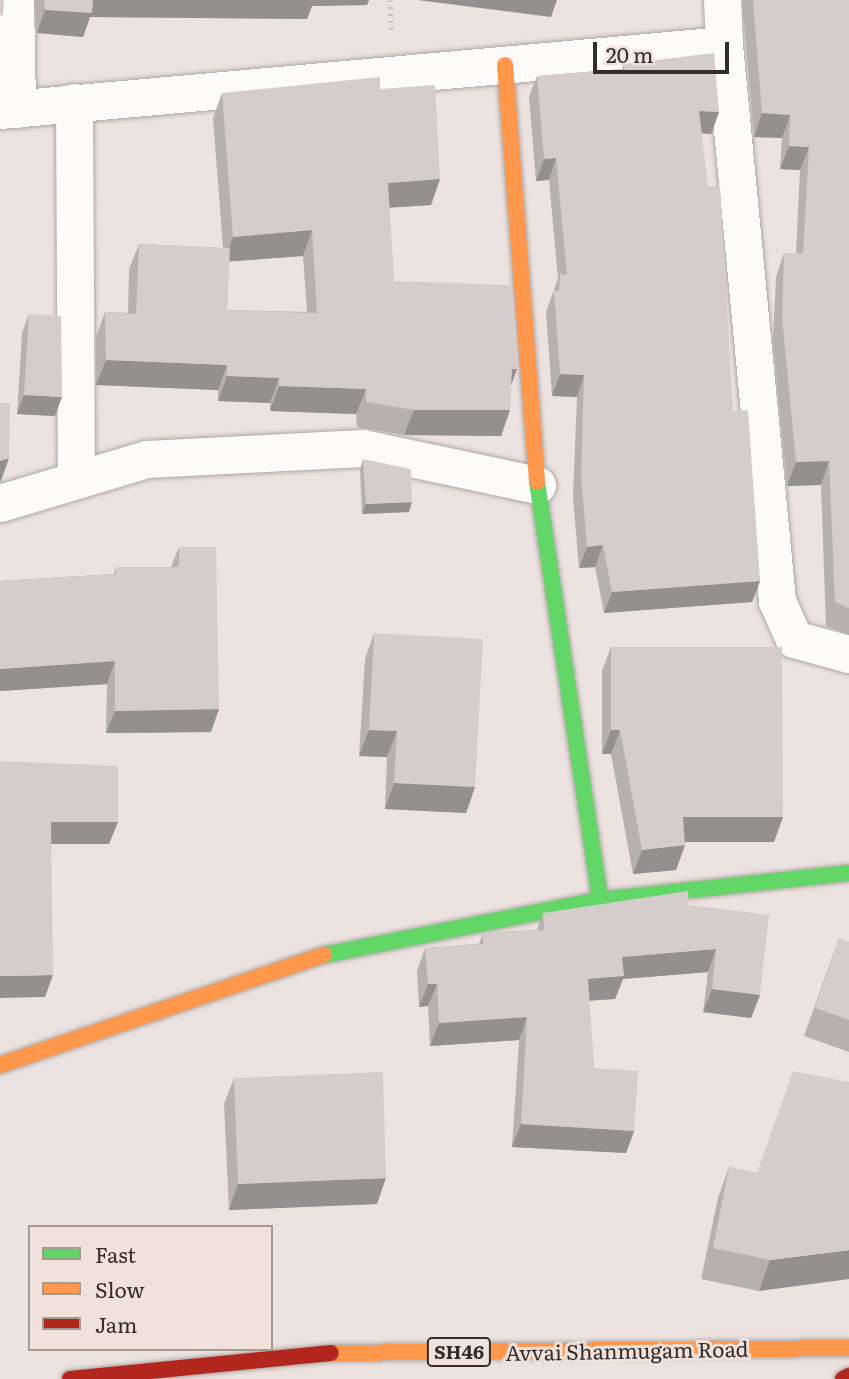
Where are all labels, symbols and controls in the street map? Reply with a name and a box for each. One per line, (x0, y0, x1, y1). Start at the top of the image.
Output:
scale bar (597, 28, 734, 72)
text: 20 m (606, 38, 653, 69)
legend (28, 1225, 273, 1351)
text: Fast (95, 1238, 136, 1269)
text: Slow (95, 1273, 145, 1304)
text: Jam (95, 1308, 137, 1339)
street label: Avvai Shanmugam Road (505, 1335, 749, 1365)
road number: SH46 (426, 1336, 492, 1368)

